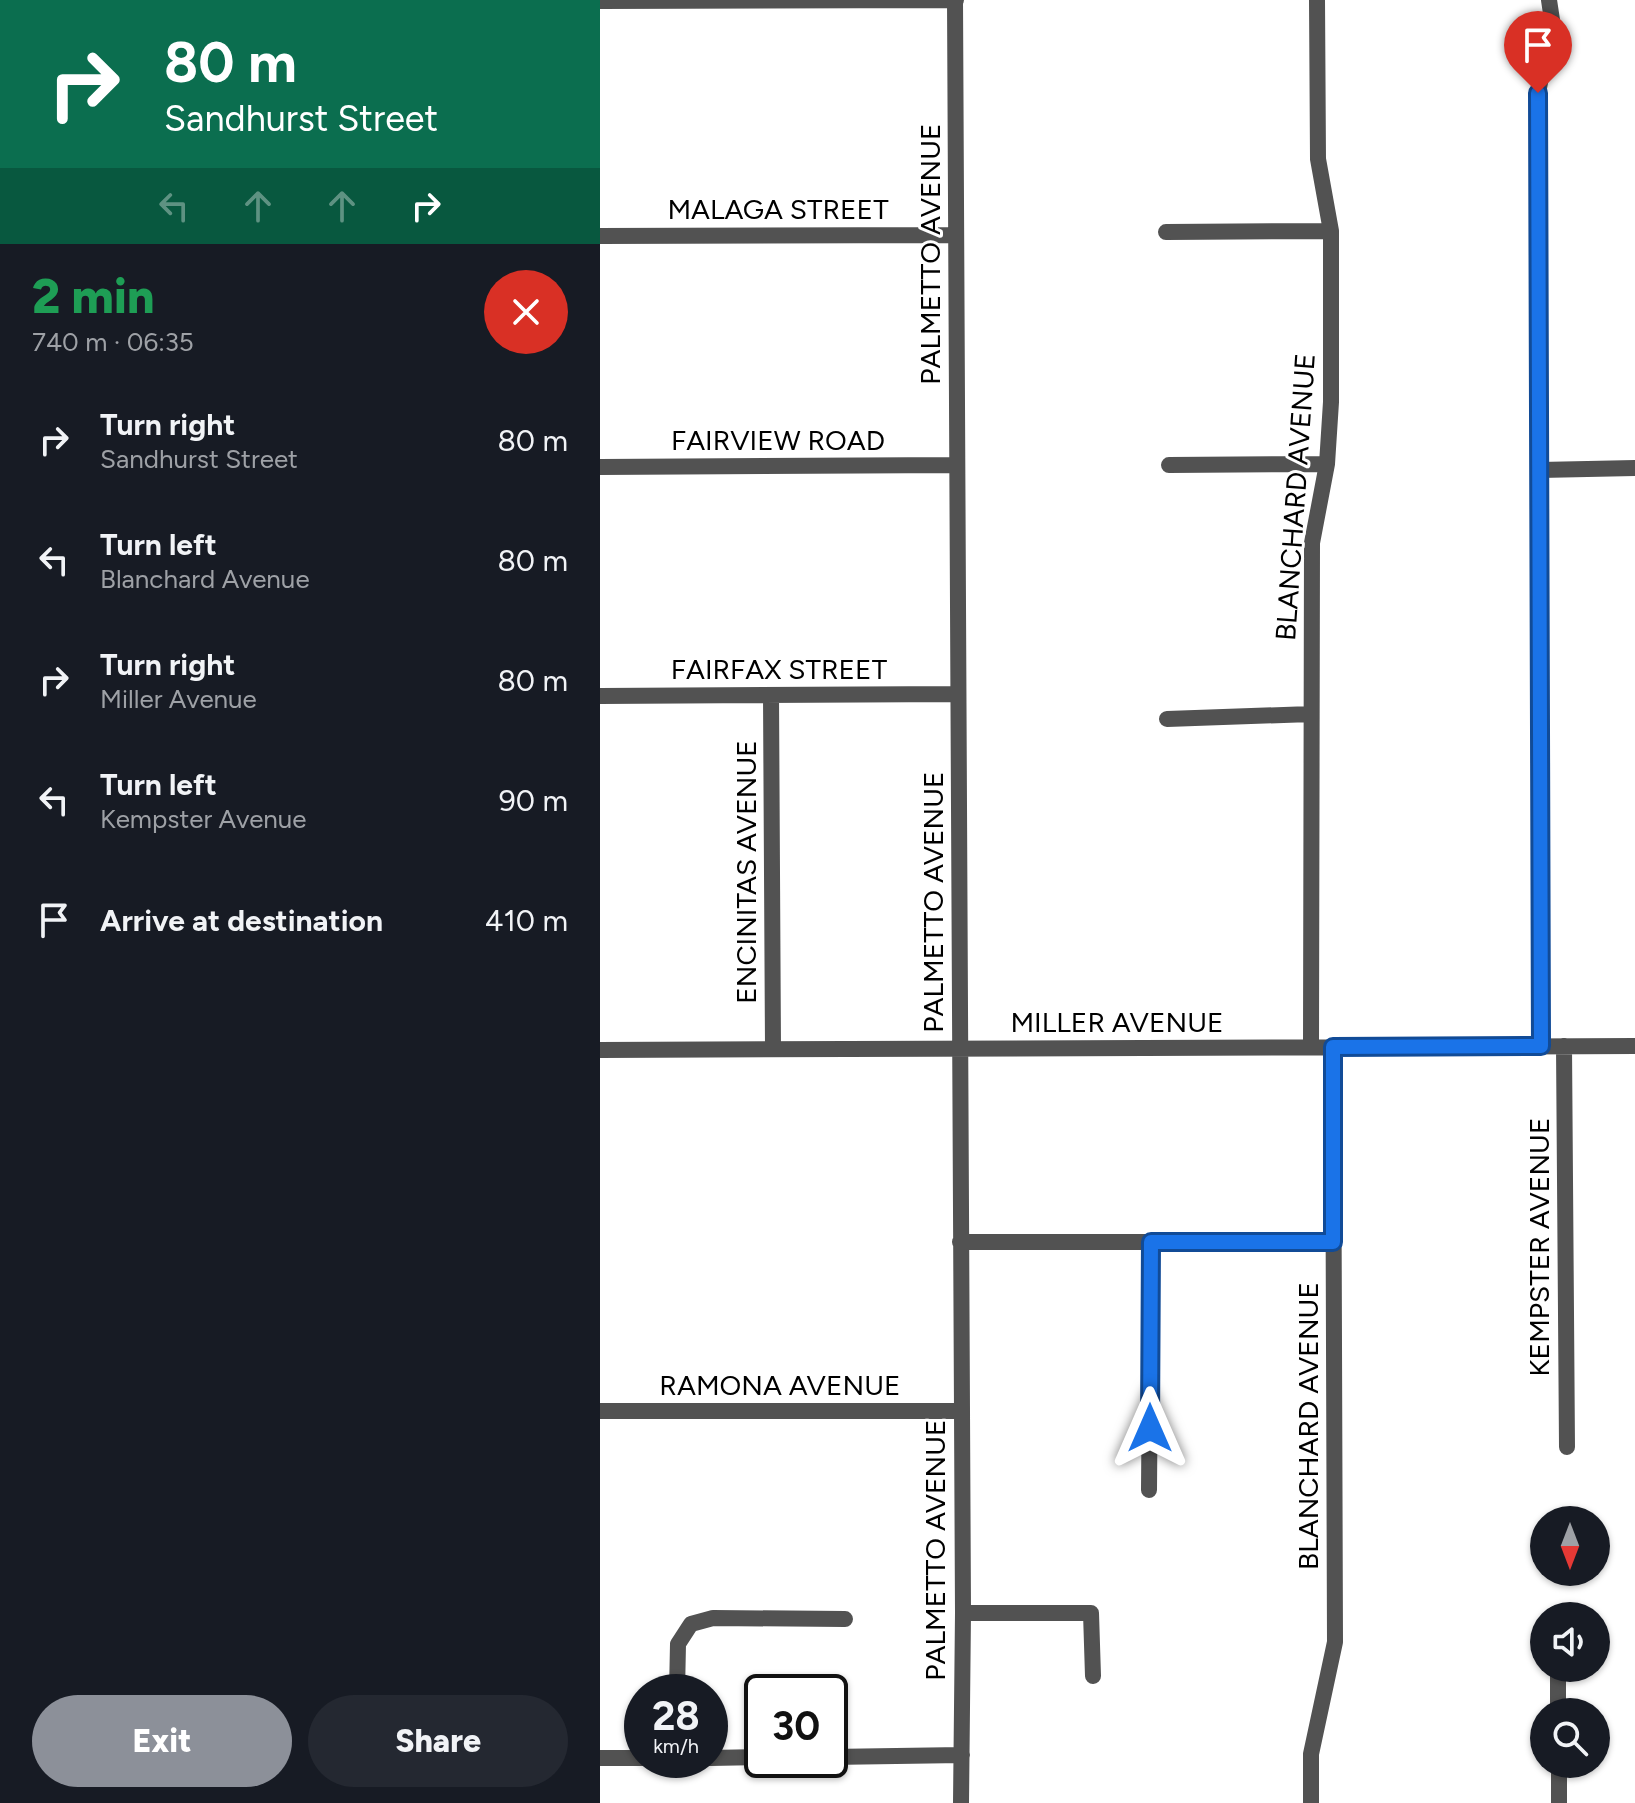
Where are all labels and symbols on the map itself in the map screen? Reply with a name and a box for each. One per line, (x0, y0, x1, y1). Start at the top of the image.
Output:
pin (1504, 11, 1572, 93)
street label: PALMETTO AVENUE (913, 123, 947, 385)
street label: MALAGA STREET (667, 192, 889, 226)
street label: BLANCHARD AVENUE (1268, 352, 1322, 642)
street label: FAIRVIEW ROAD (671, 423, 885, 457)
street label: FAIRFAX STREET (671, 652, 888, 686)
street label: ENCINITAS AVENUE (729, 740, 763, 1004)
street label: PALMETTO AVENUE (916, 771, 950, 1033)
street label: MILLER AVENUE (1010, 1005, 1224, 1039)
street label: KEMPSTER AVENUE (1522, 1118, 1556, 1377)
street label: BLANCHARD AVENUE (1291, 1282, 1325, 1570)
street label: RAMONA AVENUE (659, 1368, 901, 1402)
position arrow (1108, 1386, 1192, 1470)
street label: PALMETTO AVENUE (918, 1419, 952, 1681)
north arrow (1530, 1506, 1610, 1586)
speed limit sign: 30 (744, 1674, 848, 1778)

